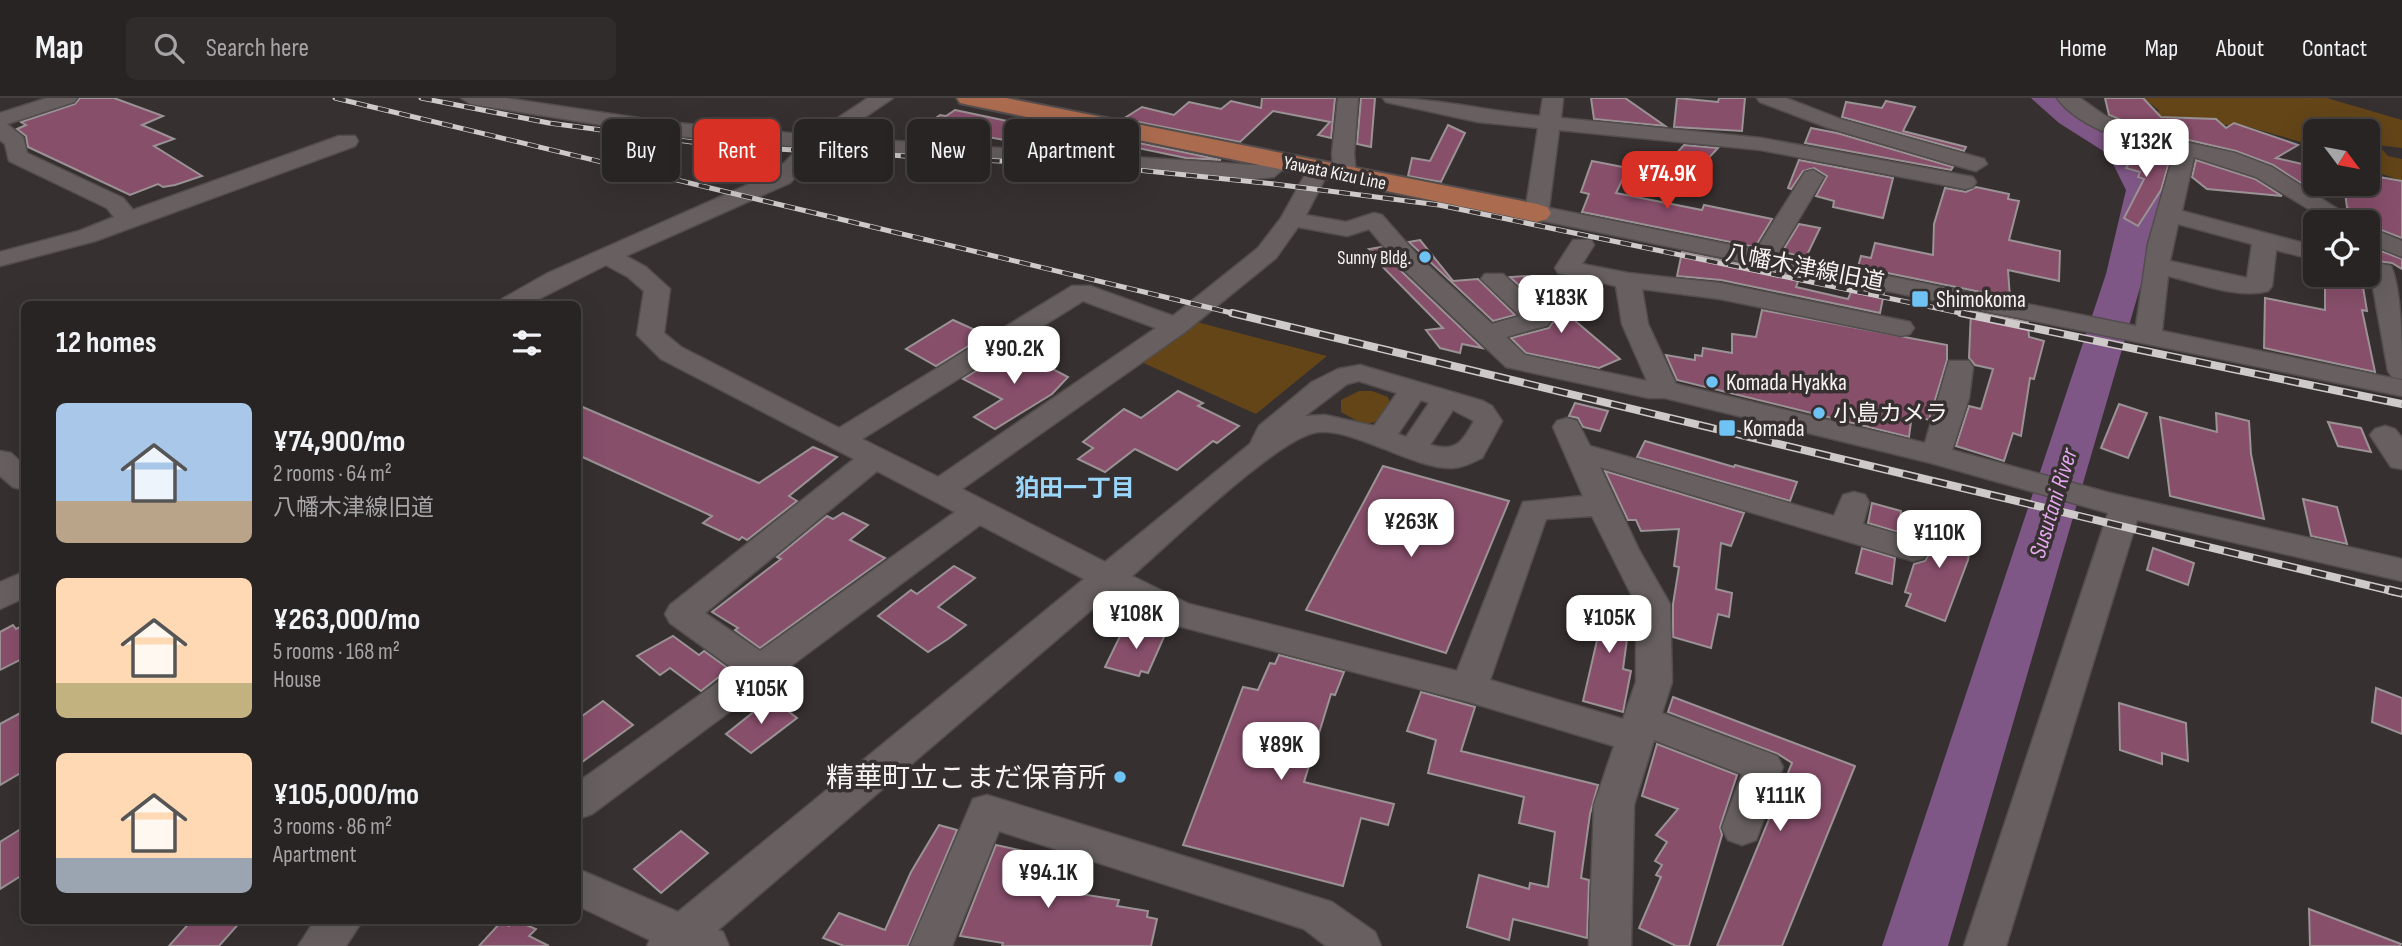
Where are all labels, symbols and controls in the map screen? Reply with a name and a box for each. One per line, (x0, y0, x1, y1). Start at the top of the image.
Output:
search box (126, 17, 616, 80)
text: Map (35, 28, 84, 68)
icon: search (150, 29, 188, 67)
text: Search here (206, 33, 309, 64)
text: Home (2059, 34, 2107, 63)
text: Map (2145, 34, 2178, 63)
text: About (2216, 34, 2264, 63)
text: Contact (2302, 34, 2367, 63)
chip: Buy (602, 119, 680, 182)
chip: Rent (694, 119, 780, 182)
chip: Filters (794, 119, 893, 182)
chip: New (907, 119, 990, 182)
chip: Apartment (1004, 119, 1139, 182)
north arrow (2303, 119, 2380, 196)
map controls (2303, 119, 2380, 287)
pin: ¥132K (2097, 120, 2195, 179)
text: ¥132K (2120, 128, 2172, 156)
street label: Yawata Kizu Line (1281, 151, 1388, 196)
pin: ¥74.9K (1610, 152, 1724, 211)
text: ¥74.9K (1638, 160, 1696, 188)
button: locate (2303, 210, 2380, 287)
street label: 八幡木津線旧道 (1723, 239, 1887, 297)
place label: Sunny Bldg. (1337, 247, 1411, 270)
marker: Sunny Bldg. (1417, 249, 1433, 265)
pin: ¥183K (1512, 275, 1610, 335)
text: ¥183K (1534, 284, 1588, 312)
place label: Shimokoma (1936, 286, 2026, 314)
marker: Shimokoma (1910, 289, 1930, 309)
icon: filters (508, 324, 546, 362)
text: 12 homes (56, 325, 157, 361)
pin: ¥90.2K (957, 327, 1071, 386)
text: ¥90.2K (984, 335, 1044, 363)
place label: Komada Hyakka (1726, 369, 1847, 397)
marker: Komada Hyakka (1704, 374, 1720, 390)
place label: 小島カメラ (1833, 400, 1948, 428)
marker: 小島カメラ (1811, 405, 1827, 421)
place label: Komada (1743, 415, 1805, 443)
marker: Komada (1717, 418, 1737, 438)
text: ¥74,900/mo (273, 424, 405, 460)
icon: home (112, 431, 196, 515)
water label: Susutani River (2023, 444, 2084, 562)
text: 2 rooms · 64 m² (273, 460, 392, 488)
district label: 狛田一丁目 (1015, 474, 1135, 503)
text: 八幡木津線旧道 (273, 494, 434, 522)
pin: ¥263K (1362, 500, 1460, 559)
text: ¥263K (1384, 508, 1438, 536)
pin: ¥110K (1890, 510, 1988, 570)
text: ¥110K (1913, 519, 1965, 547)
pin: ¥108K (1087, 592, 1185, 651)
pin: ¥105K (1560, 596, 1658, 655)
text: ¥108K (1109, 600, 1163, 628)
text: ¥263,000/mo (273, 602, 420, 638)
text: ¥105K (1582, 604, 1636, 632)
icon: home (112, 606, 196, 690)
text: 5 rooms · 168 m² (273, 638, 400, 666)
text: House (273, 666, 321, 694)
pin: ¥105K (712, 666, 810, 726)
text: ¥105K (734, 675, 788, 703)
pin: ¥89K (1240, 722, 1322, 782)
text: ¥89K (1259, 731, 1303, 759)
place label: 精華町立こまだ保育所 (826, 762, 1106, 795)
marker: 精華町立こまだ保育所 (1112, 769, 1128, 785)
pin: ¥111K (1731, 774, 1829, 833)
text: ¥105,000/mo (273, 777, 419, 813)
icon: home (112, 781, 196, 865)
text: ¥111K (1755, 782, 1805, 810)
text: 3 rooms · 86 m² (273, 813, 392, 841)
text: Apartment (273, 841, 357, 869)
pin: ¥94.1K (991, 850, 1105, 910)
text: ¥94.1K (1018, 859, 1078, 887)

